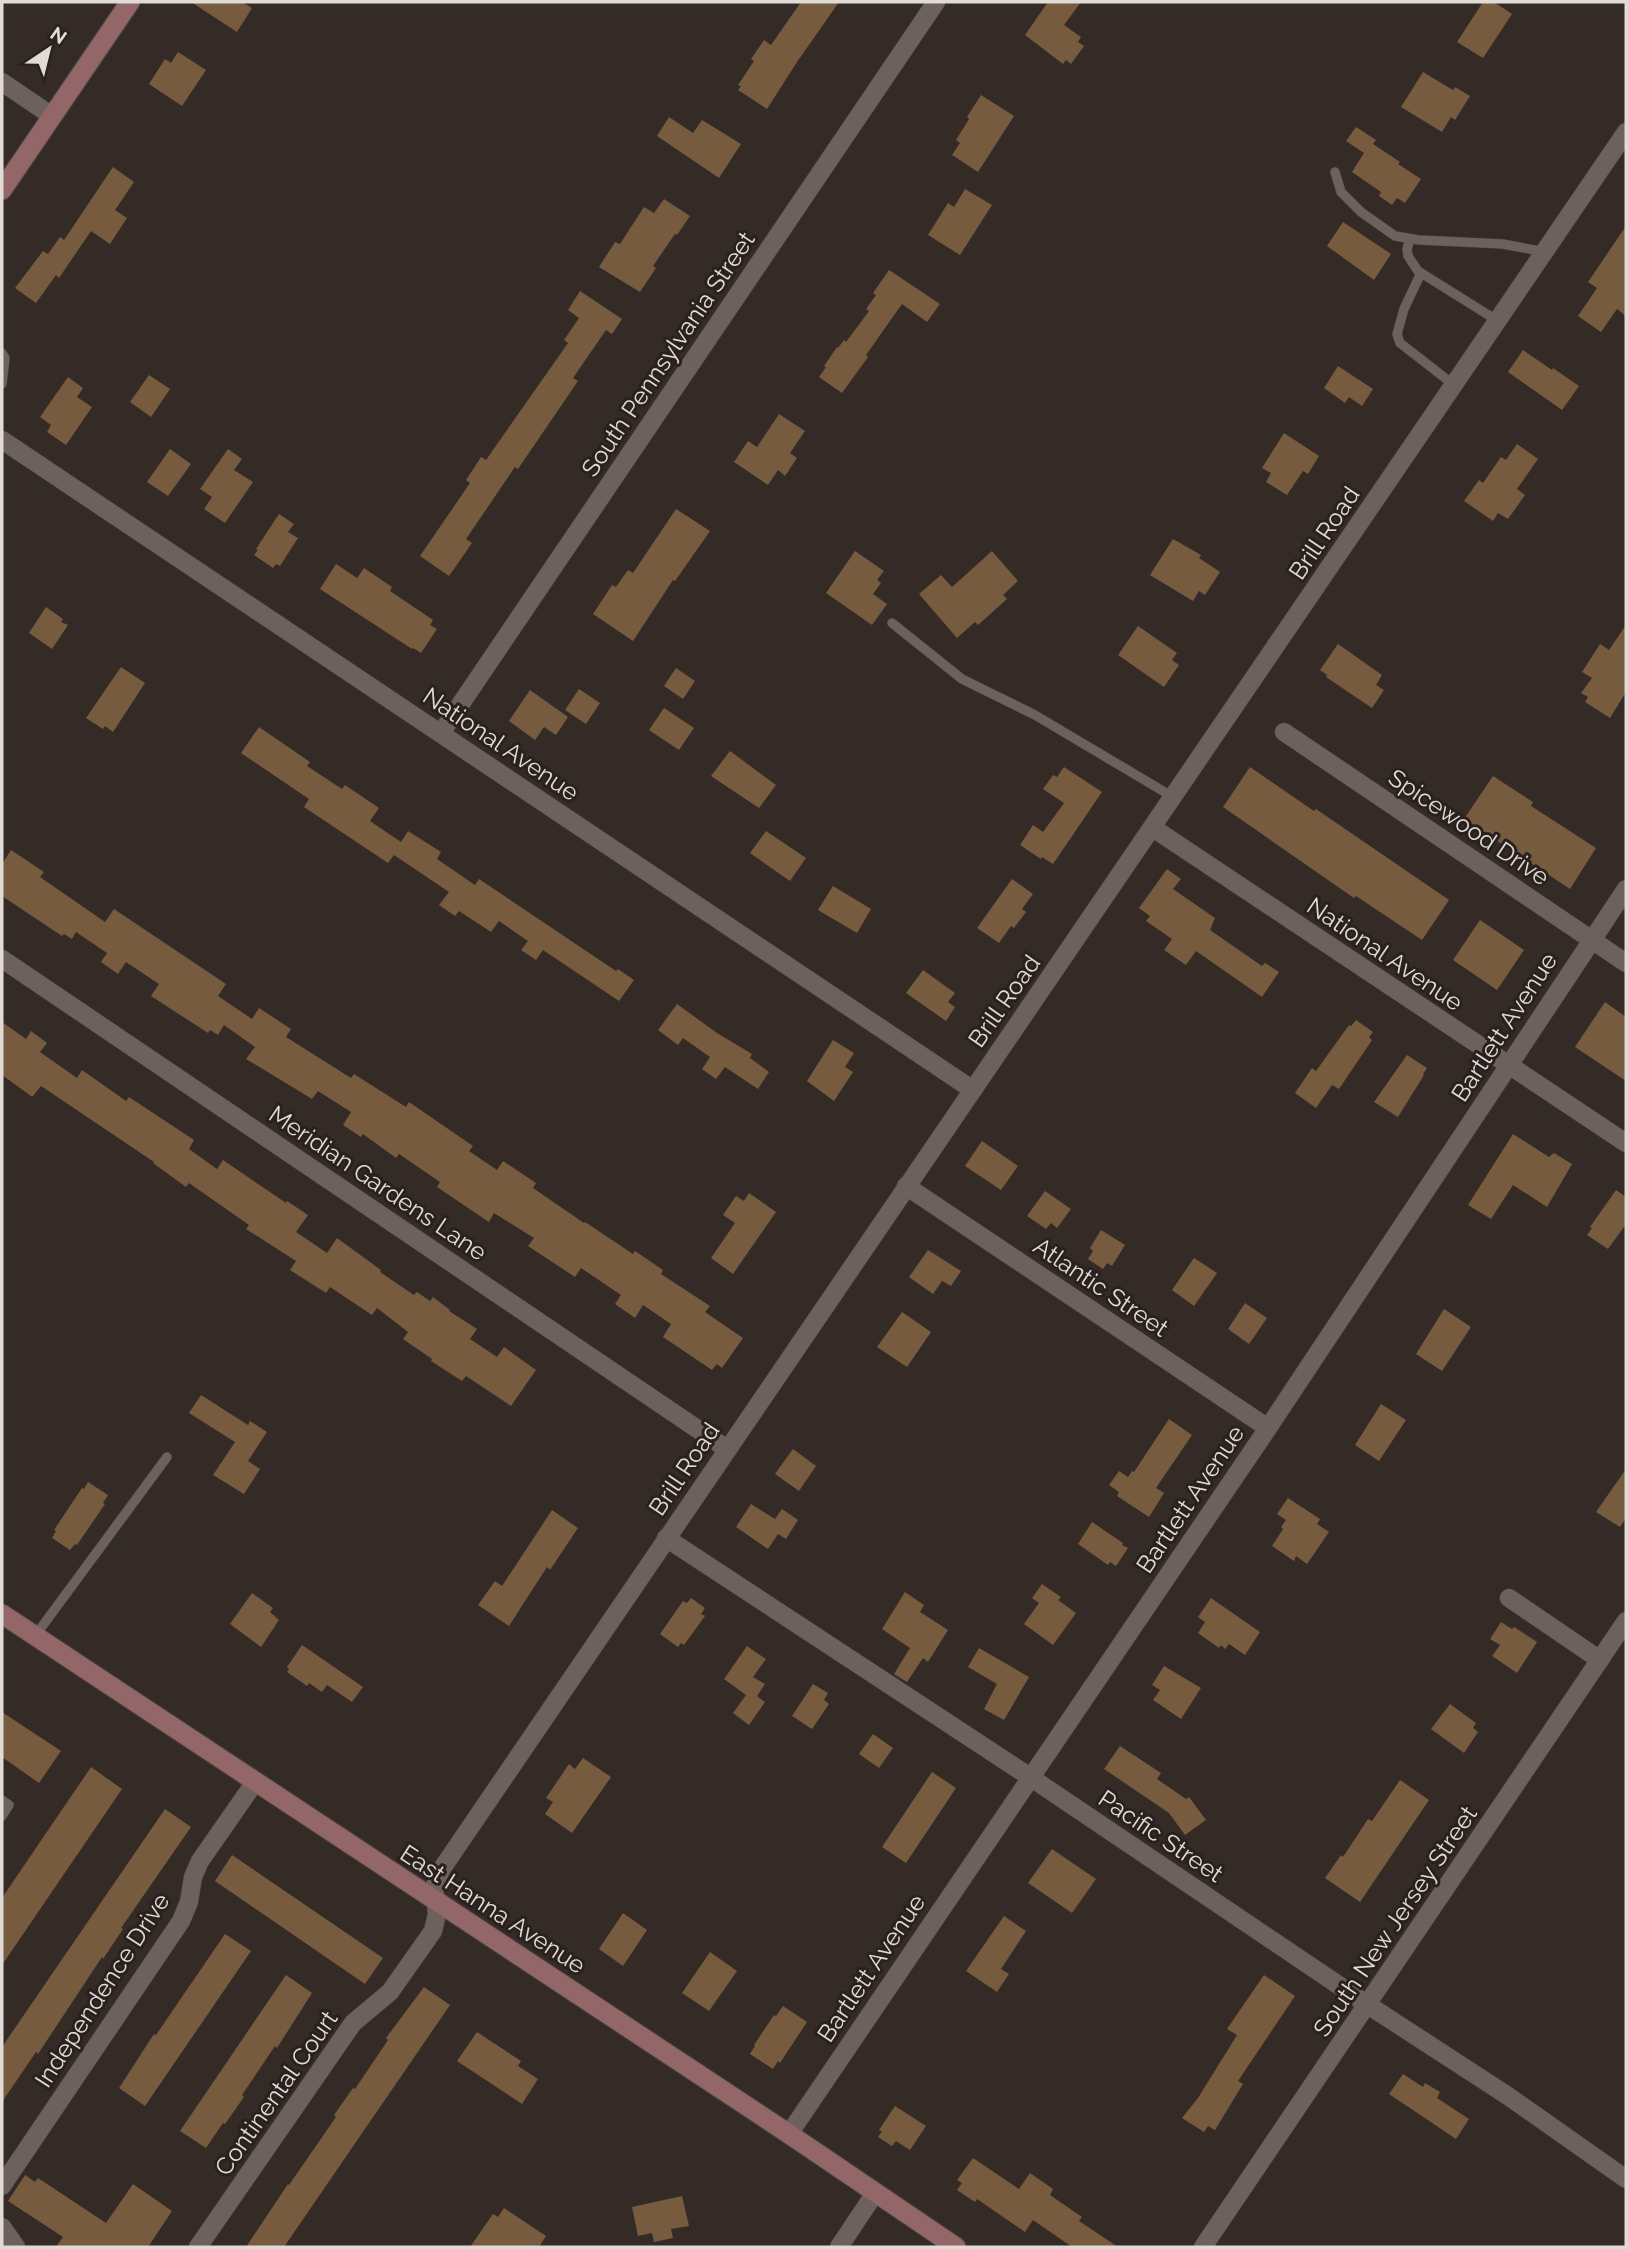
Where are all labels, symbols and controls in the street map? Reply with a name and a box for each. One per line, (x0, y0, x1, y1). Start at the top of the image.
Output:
north arrow (14, 14, 84, 84)
text: N (47, 22, 71, 48)
street label: South Pennsylvania Street (575, 226, 761, 482)
street label: Brill Road (1282, 481, 1366, 585)
street label: National Avenue (418, 681, 584, 807)
street label: Spicewood Drive (1383, 763, 1555, 891)
street label: National Avenue (1302, 891, 1468, 1017)
street label: Bartlett Avenue (1445, 947, 1563, 1107)
street label: Brill Road (962, 949, 1046, 1053)
street label: Meridian Gardens Lane (264, 1099, 492, 1267)
street label: Atlantic Street (1028, 1231, 1174, 1343)
street label: Brill Road (642, 1417, 726, 1521)
street label: Bartlett Avenue (1130, 1420, 1250, 1578)
street label: Pacific Street (1093, 1784, 1229, 1888)
street label: South New Jersey Street (1307, 1800, 1483, 2042)
street label: East Hanna Avenue (395, 1838, 591, 1980)
street label: Independence Drive (28, 1888, 176, 2092)
street label: Bartlett Avenue (811, 1889, 931, 2047)
street label: Continental Court (208, 2005, 344, 2181)

